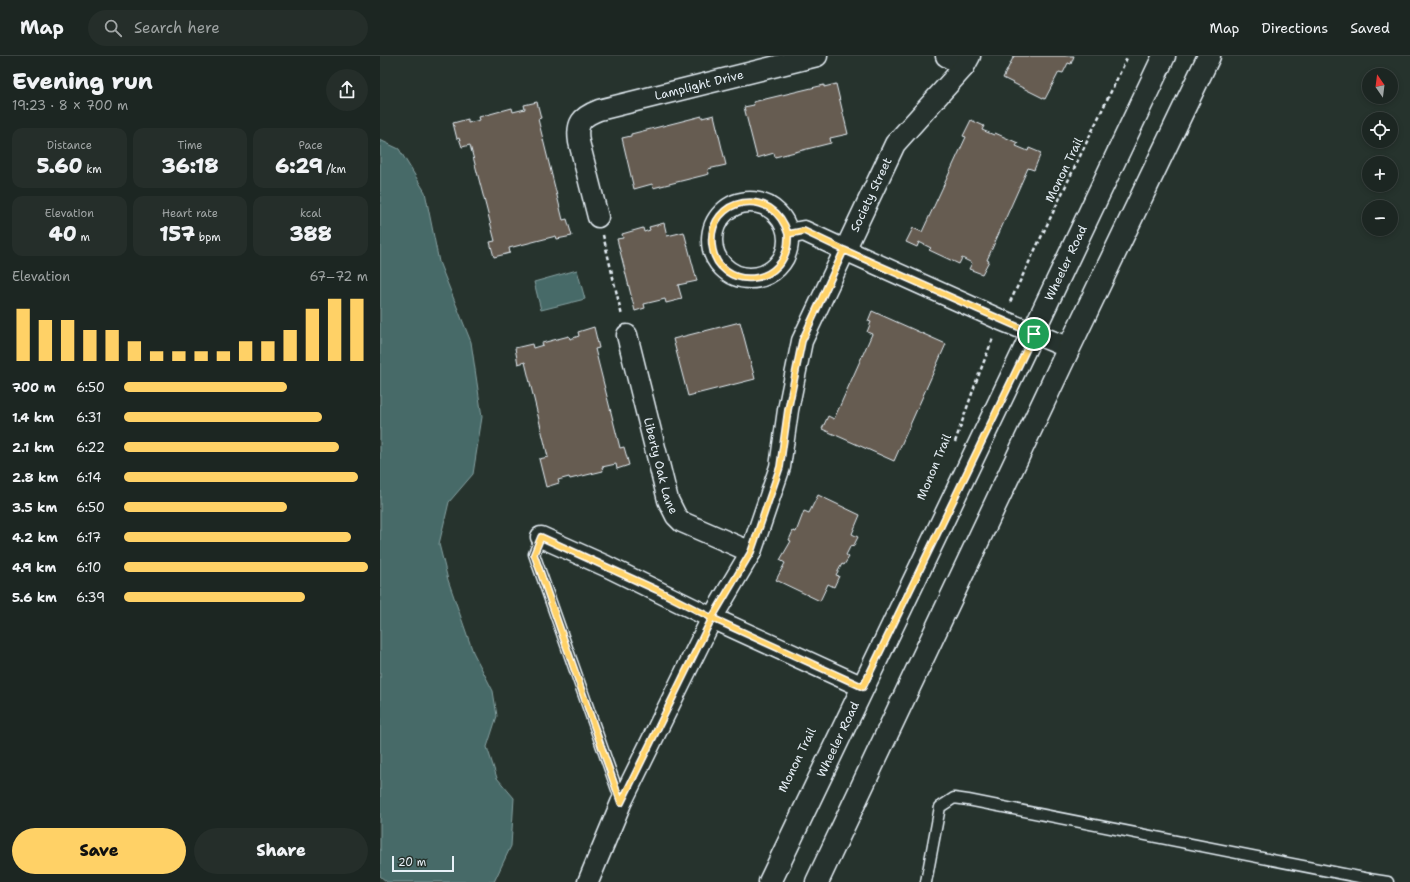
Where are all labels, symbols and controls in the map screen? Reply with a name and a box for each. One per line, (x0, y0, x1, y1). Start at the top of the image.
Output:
search box (88, 10, 368, 46)
text: Map (20, 15, 64, 40)
icon: search (102, 17, 124, 39)
text: Search here (134, 18, 220, 38)
text: Map (1210, 19, 1240, 37)
text: Directions (1262, 19, 1328, 37)
text: Saved (1350, 19, 1390, 37)
street label: Lamplight Drive (653, 66, 745, 104)
text: Evening run (12, 67, 153, 96)
north arrow (1362, 68, 1398, 104)
map controls (1362, 68, 1398, 236)
button: share (326, 69, 368, 111)
text: 19:23 · 8 × 700 m (12, 97, 128, 114)
button: locate (1362, 112, 1398, 148)
street label: Monon Trail (1041, 135, 1087, 205)
text: Distance (47, 138, 92, 153)
text: Time (177, 138, 203, 153)
text: Pace (299, 138, 323, 153)
text: 5.60 (37, 153, 83, 179)
text: 36:18 (162, 153, 218, 179)
text: 6:29 (275, 153, 323, 179)
street label: Society Street (847, 155, 896, 235)
button: + (1362, 156, 1398, 192)
text: km (83, 162, 102, 177)
text: /km (323, 162, 346, 177)
button: − (1362, 200, 1398, 236)
text: Elevation (45, 206, 94, 221)
text: Heart rate (162, 206, 218, 221)
text: kcal (300, 206, 321, 221)
text: 40 (49, 221, 77, 247)
text: 157 (159, 221, 195, 247)
text: 388 (289, 221, 332, 247)
street label: Wheeler Road (1041, 222, 1091, 304)
text: m (77, 230, 90, 245)
text: bpm (195, 230, 221, 245)
text: Elevation (12, 268, 70, 285)
text: 67–72 m (309, 268, 368, 285)
pin (1017, 317, 1051, 351)
icon: arrive (1023, 323, 1045, 345)
text: 700 m (12, 379, 56, 396)
text: 6:50 (76, 379, 105, 396)
text: 1.4 km (12, 409, 54, 426)
text: 6:31 (76, 409, 101, 426)
street label: Liberty Oak Lane (640, 416, 682, 517)
street label: Monon Trail (913, 431, 955, 502)
text: 2.1 km (12, 439, 54, 456)
text: 6:22 (76, 439, 105, 456)
text: 2.8 km (12, 469, 58, 486)
text: 6:14 (76, 469, 101, 486)
text: 3.5 km (12, 499, 57, 516)
text: 6:50 (76, 499, 105, 516)
text: 4.2 km (12, 529, 58, 546)
text: 6:17 (76, 529, 101, 546)
text: 4.9 km (12, 559, 56, 576)
text: 6:10 (76, 559, 101, 576)
text: 5.6 km (12, 589, 57, 606)
text: 6:39 (76, 589, 105, 606)
street label: Wheeler Road (813, 699, 863, 780)
street label: Monon Trail (774, 725, 820, 795)
button: Save (12, 828, 186, 874)
button: Share (194, 828, 368, 874)
scale bar (392, 854, 454, 873)
text: 20 m (398, 855, 426, 870)

